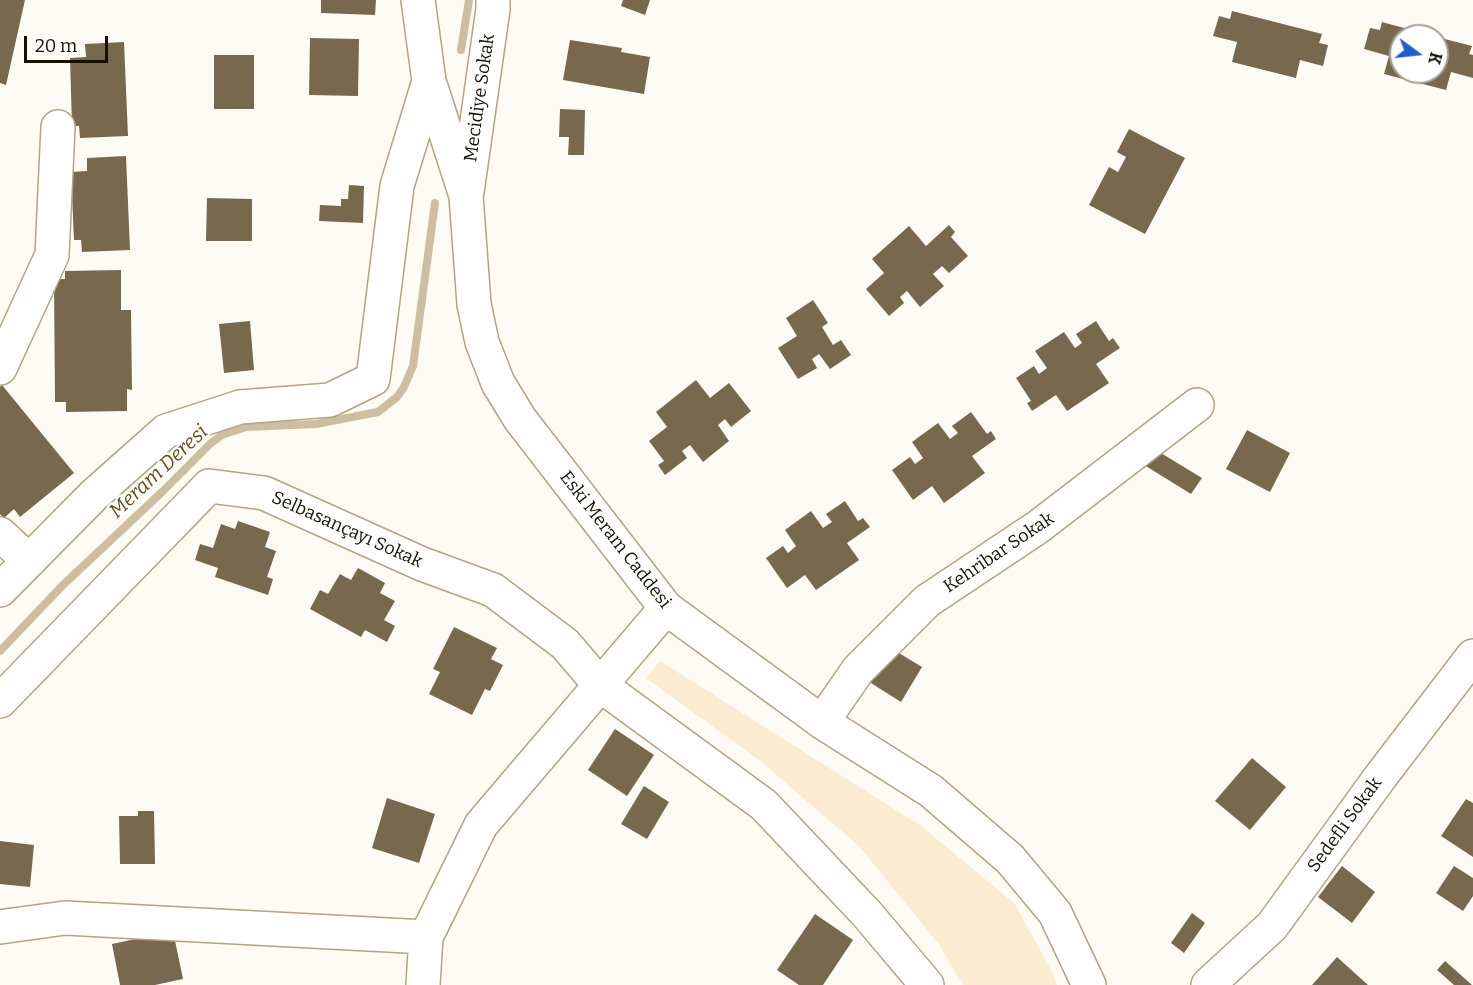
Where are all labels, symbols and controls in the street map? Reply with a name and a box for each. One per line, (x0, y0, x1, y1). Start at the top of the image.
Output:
scale bar (27, 24, 111, 62)
north arrow (1389, 24, 1449, 84)
street label: Mecidiye Sokak (460, 33, 500, 163)
text: 20 m (35, 35, 77, 57)
text: K (1424, 50, 1446, 66)
water label: Meram Deresi (105, 420, 213, 524)
street label: Eski Meram Caddesi (555, 467, 675, 613)
street label: Selbasançayı Sokak (268, 487, 426, 573)
street label: Kehribar Sokak (940, 508, 1058, 598)
street label: Sedefli Sokak (1303, 773, 1387, 877)

